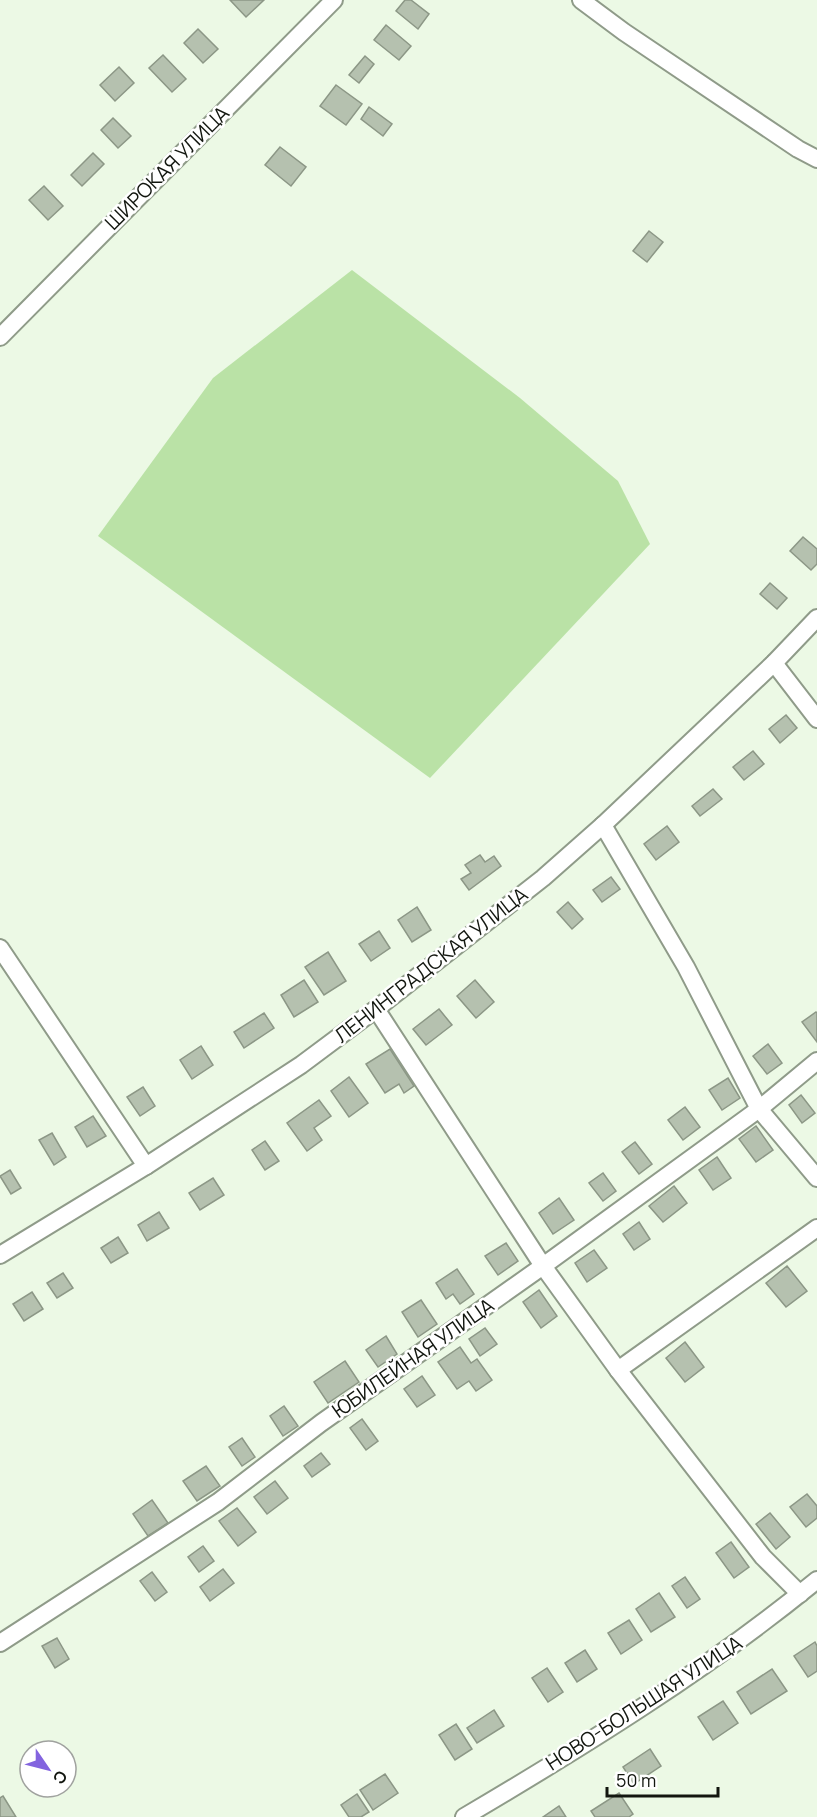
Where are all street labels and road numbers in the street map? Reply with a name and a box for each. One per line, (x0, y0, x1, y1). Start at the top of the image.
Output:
street label: ШИРОКАЯ УЛИЦА (99, 99, 235, 236)
street label: ЛЕНИНГРАДСКАЯ УЛИЦА (329, 880, 533, 1049)
street label: ЮБИЛЕЙНАЯ УЛИЦА (326, 1291, 499, 1424)
street label: НОВО-БОЛЬШАЯ УЛИЦА (540, 1629, 747, 1776)

